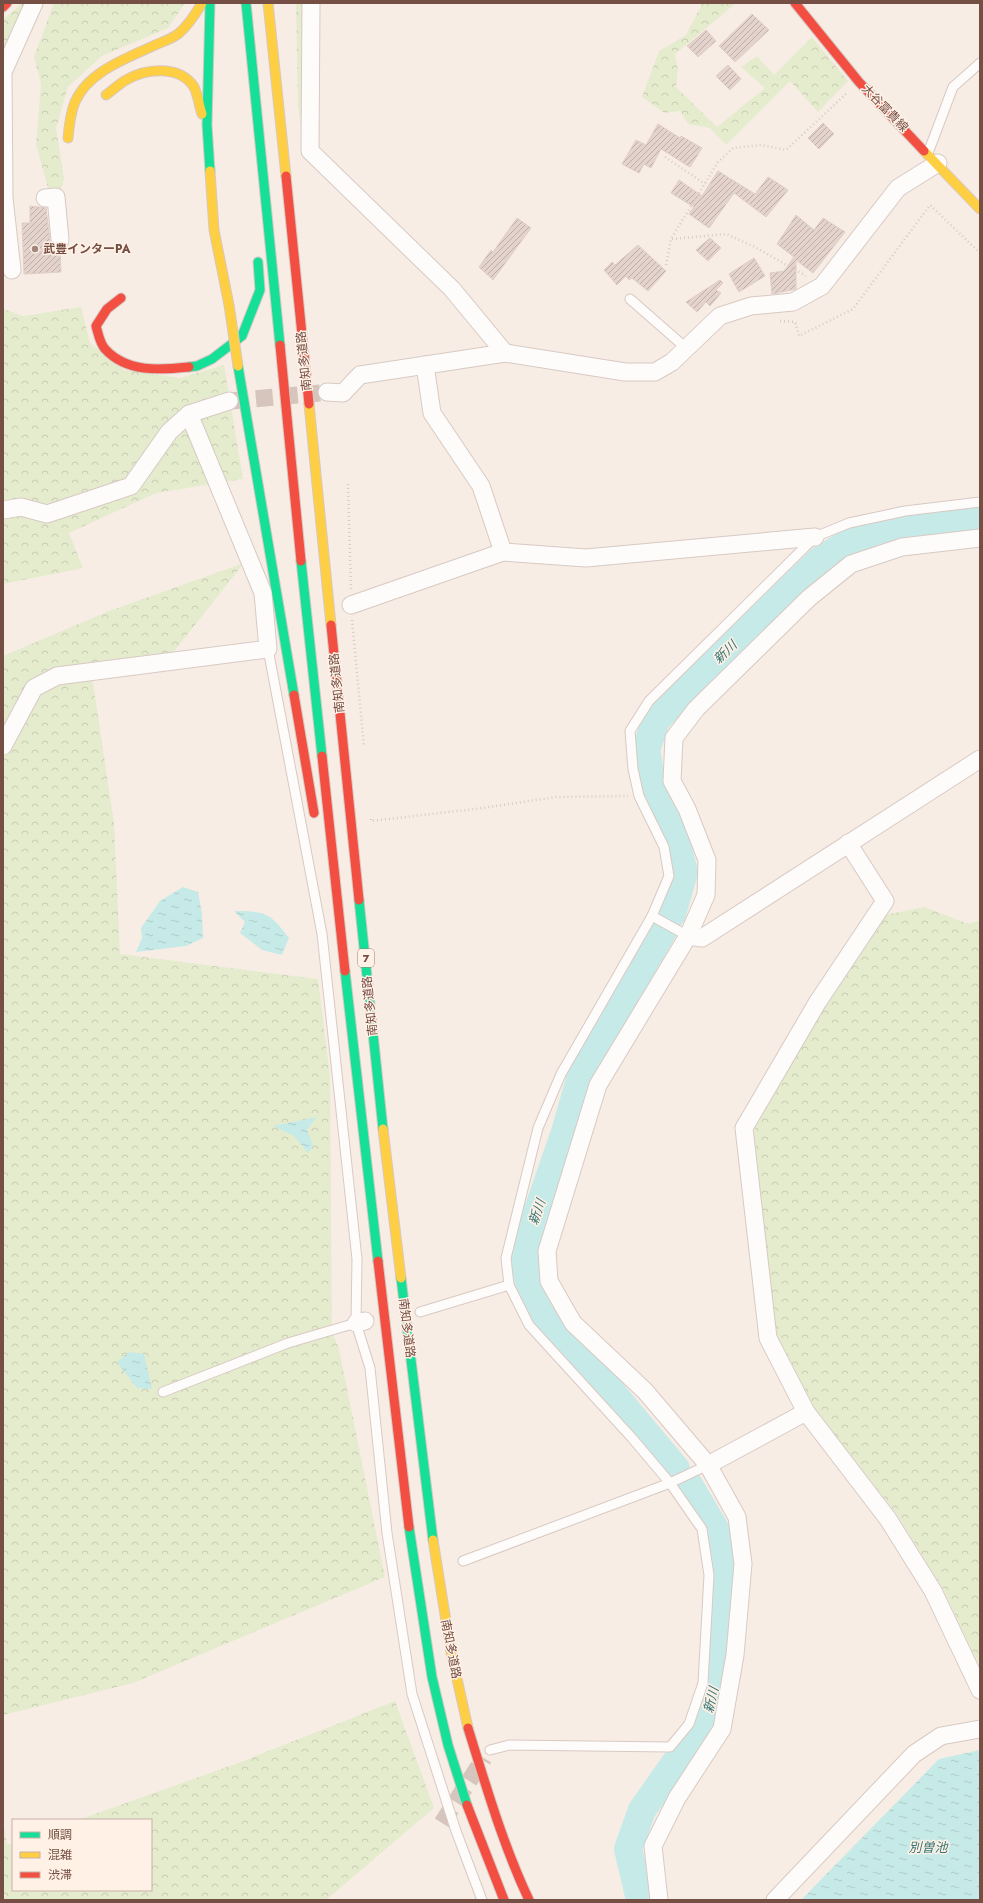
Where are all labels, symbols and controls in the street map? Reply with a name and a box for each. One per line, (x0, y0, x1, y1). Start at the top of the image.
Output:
street label: 大谷富貴線 (858, 80, 912, 136)
place label: 武豊インターPA (43, 240, 131, 258)
marker: 武豊インターPA (30, 244, 40, 254)
street label: 南知多道路 (292, 330, 316, 392)
water label: 新川 (709, 635, 742, 668)
street label: 南知多道路 (325, 652, 349, 714)
road number: 7 (358, 949, 374, 967)
street label: 南知多道路 (358, 975, 382, 1037)
water label: 新川 (524, 1195, 551, 1227)
street label: 南知多道路 (394, 1297, 420, 1359)
street label: 南知多道路 (436, 1618, 466, 1680)
water label: 新川 (699, 1683, 724, 1715)
legend (12, 1819, 152, 1891)
text: 順調 (48, 1826, 72, 1844)
water label: 別曽池 (908, 1838, 949, 1857)
text: 混雑 (48, 1846, 72, 1864)
text: 渋滞 (48, 1866, 72, 1884)

